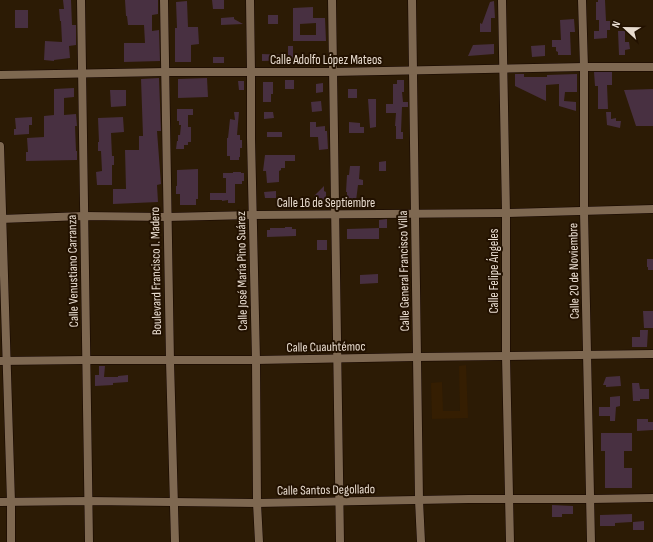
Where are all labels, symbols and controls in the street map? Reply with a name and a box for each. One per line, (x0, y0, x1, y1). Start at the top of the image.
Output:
north arrow (605, 8, 645, 48)
text: N (609, 19, 623, 30)
street label: Calle Adolfo López Mateos (270, 52, 382, 68)
street label: Calle 16 de Septiembre (277, 195, 375, 211)
street label: Boulevard Francisco I. Madero (147, 207, 165, 335)
street label: Calle General Francisco Villa (395, 210, 413, 332)
street label: Calle José María Pino Suárez (233, 211, 251, 331)
street label: Calle Venustiano Carranza (64, 215, 82, 327)
street label: Calle 20 de Noviembre (565, 223, 583, 319)
street label: Calle Felipe Ángeles (486, 228, 502, 314)
street label: Calle Cuauhtémoc (286, 338, 366, 356)
street label: Calle Santos Degollado (277, 481, 375, 499)

